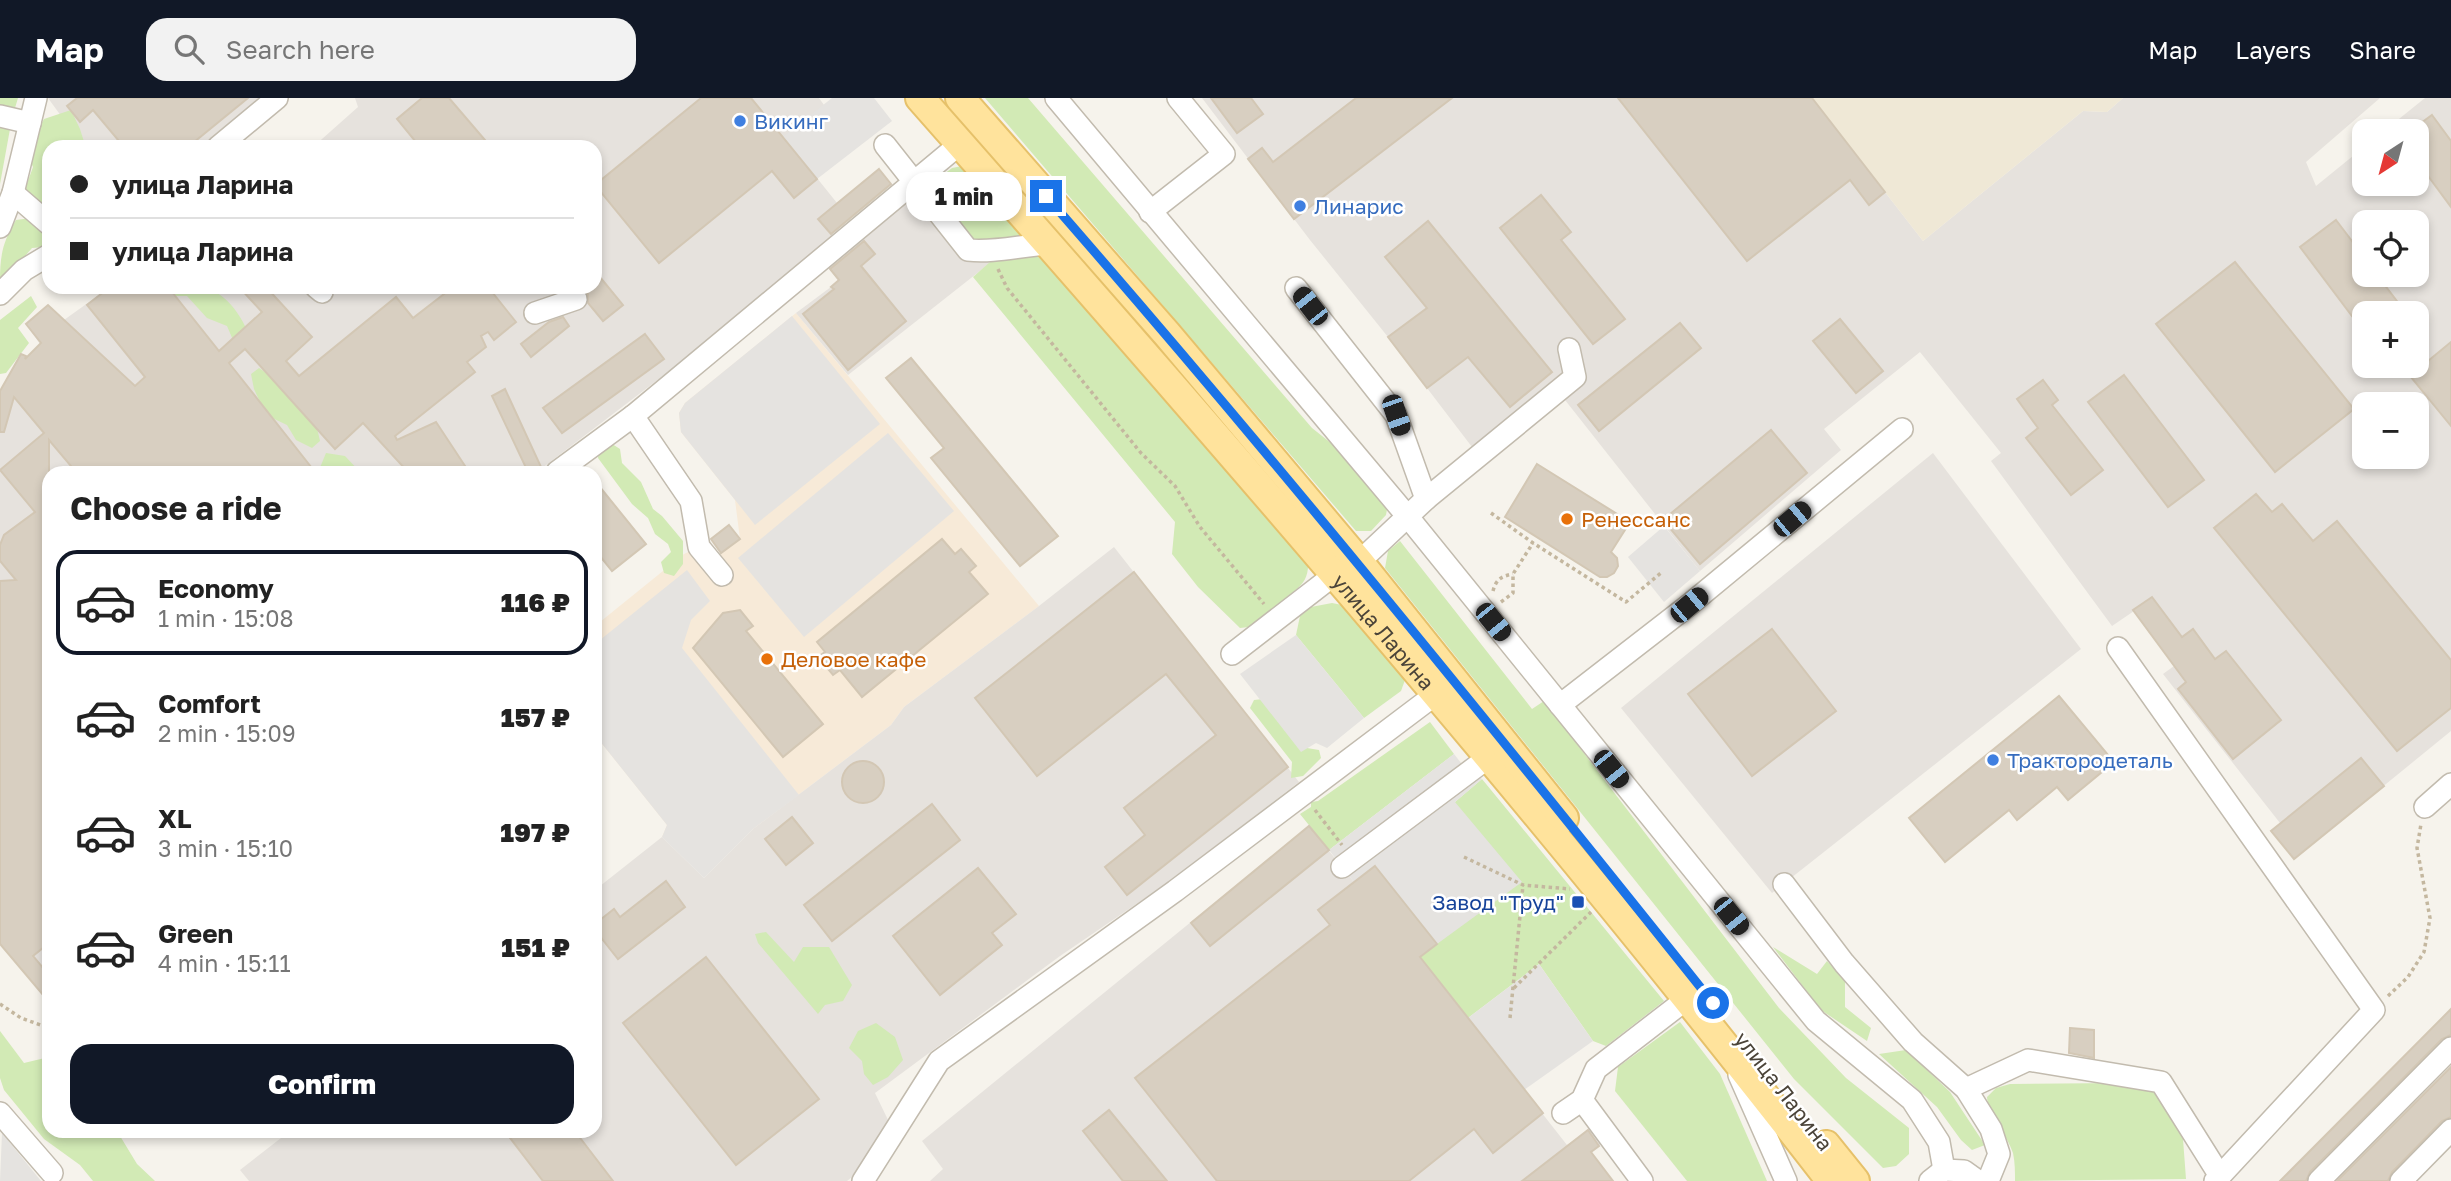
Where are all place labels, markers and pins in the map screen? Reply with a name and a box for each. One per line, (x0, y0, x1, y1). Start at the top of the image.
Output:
place label: Викинг (754, 108, 829, 134)
marker: Викинг (732, 113, 748, 129)
place label: Линарис (1314, 193, 1404, 219)
marker: Линарис (1292, 198, 1308, 214)
place label: Ренессанс (1581, 506, 1691, 532)
marker: Ренессанс (1559, 511, 1575, 527)
place label: Деловое кафе (781, 646, 926, 672)
marker: Деловое кафе (759, 651, 775, 667)
place label: Трактородеталь (2007, 747, 2173, 773)
marker: Трактородеталь (1985, 752, 2001, 768)
place label: Завод "Труд" (1432, 889, 1564, 915)
marker: Завод "Труд" (1570, 894, 1586, 910)

